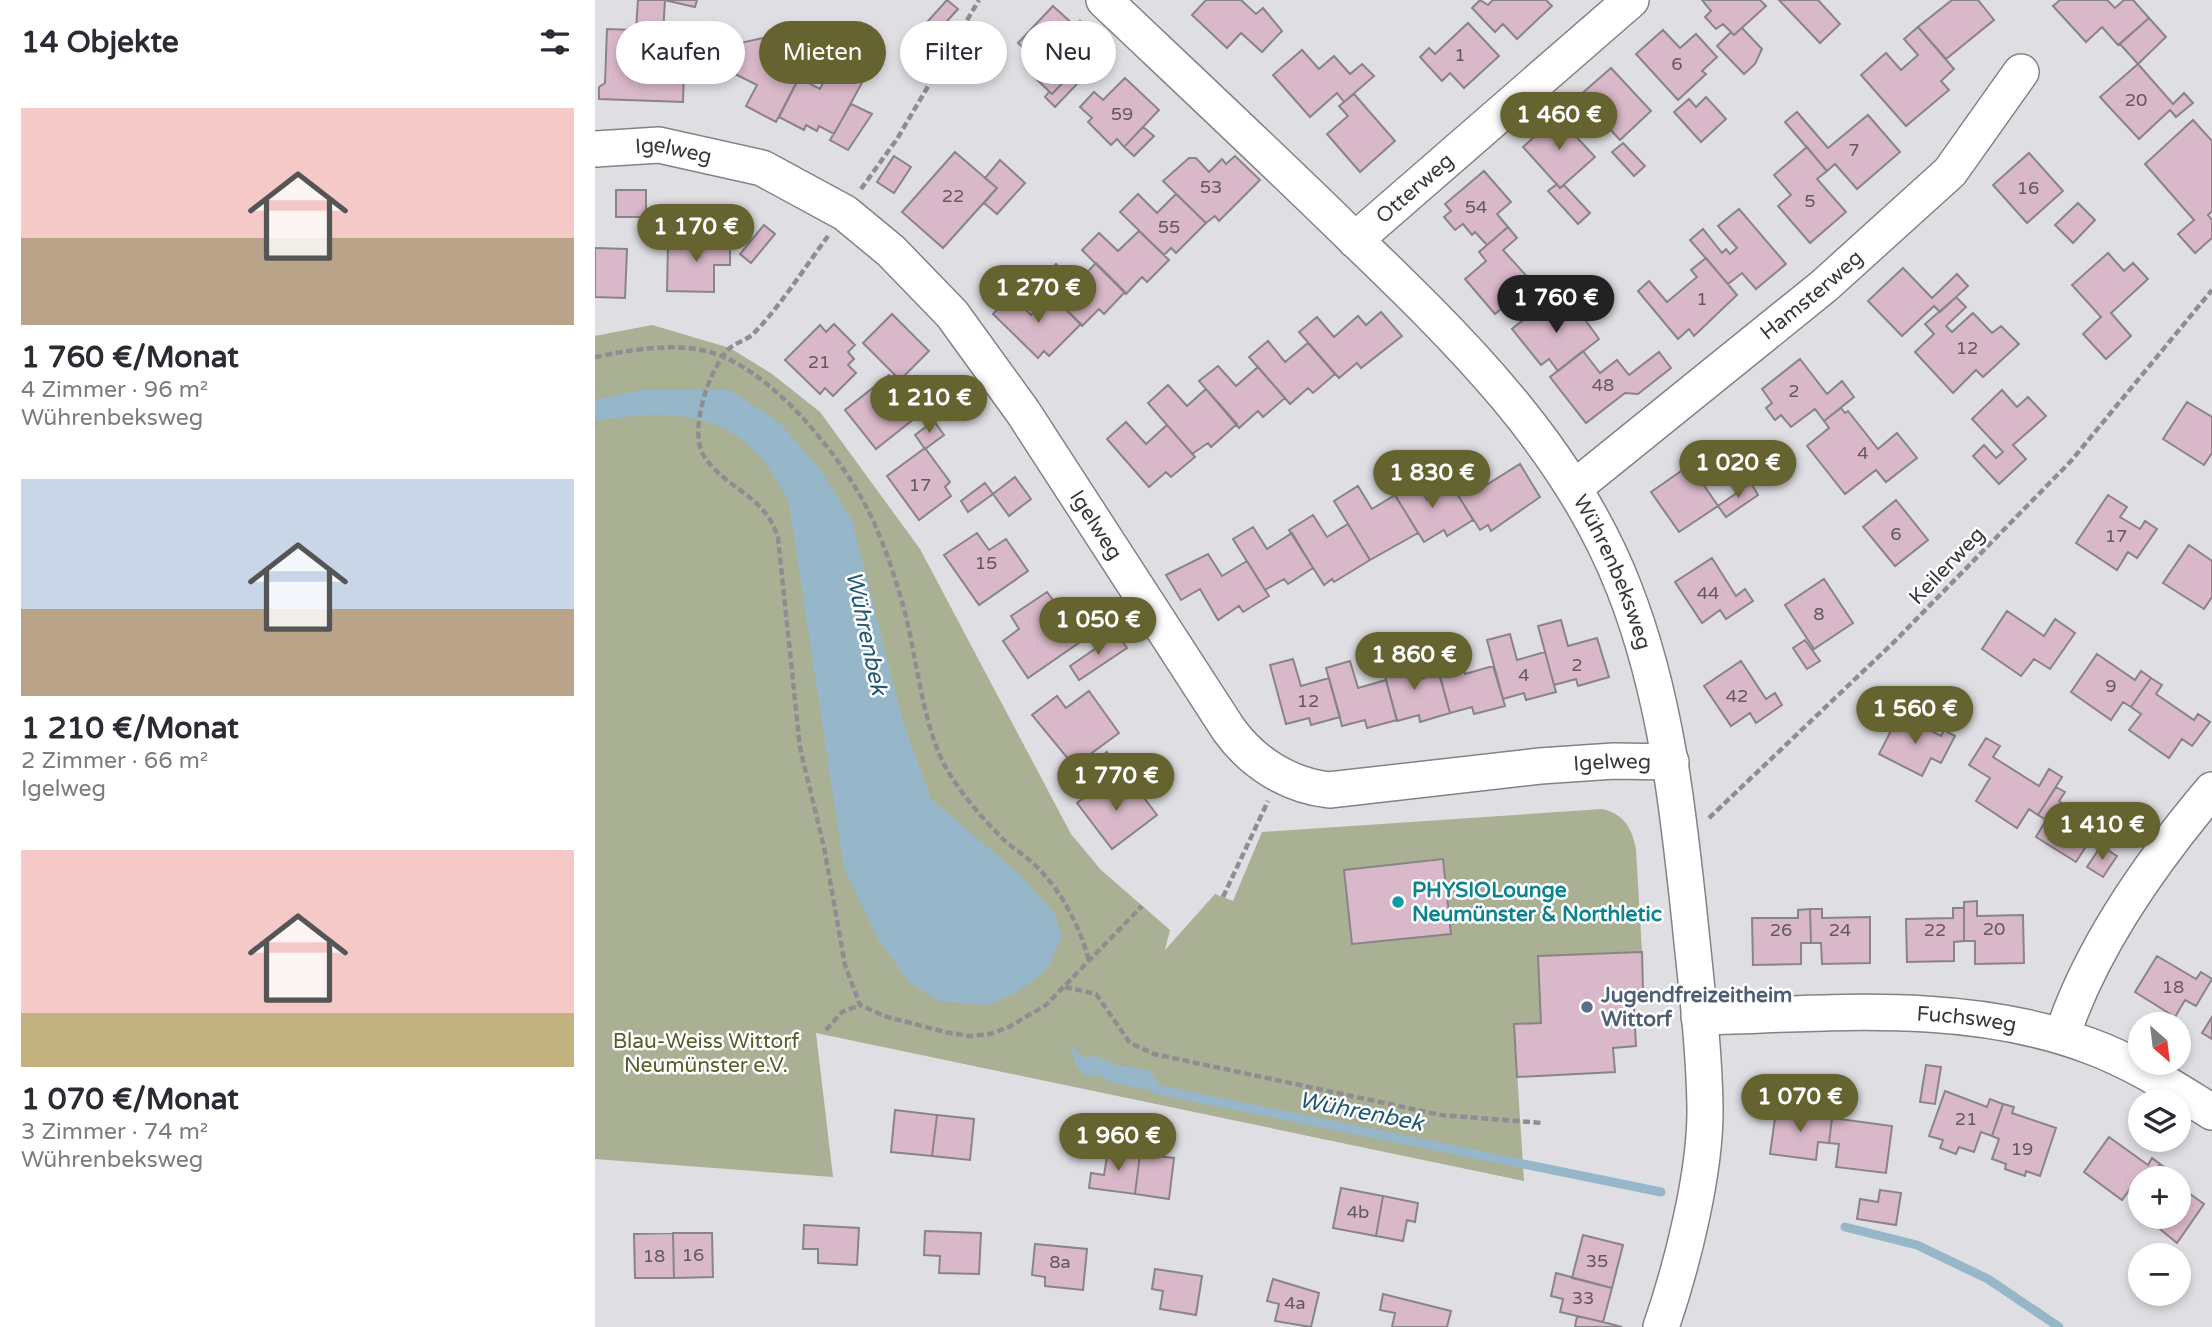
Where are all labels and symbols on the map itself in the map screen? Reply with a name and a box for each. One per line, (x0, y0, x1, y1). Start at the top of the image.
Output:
house number: 1 (1454, 44, 1466, 66)
house number: 6 (1671, 53, 1683, 75)
house number: 20 (2125, 89, 2147, 111)
pin: 1 460 € (1494, 92, 1624, 152)
house number: 59 (1111, 103, 1133, 125)
street label: Igelweg (634, 132, 714, 169)
house number: 7 (1848, 139, 1860, 161)
street label: Otterweg (1371, 148, 1458, 229)
house number: 53 (1200, 176, 1222, 198)
house number: 16 (2017, 177, 2039, 199)
house number: 22 (942, 185, 964, 207)
house number: 5 (1804, 190, 1816, 212)
house number: 54 (1465, 196, 1487, 218)
pin: 1 170 € (631, 204, 761, 264)
house number: 55 (1158, 216, 1180, 238)
street label: Hamsterweg (1755, 245, 1868, 345)
pin: 1 270 € (973, 266, 1103, 325)
pin: 1 760 € (1491, 276, 1621, 335)
house number: 1 (1696, 288, 1708, 310)
house number: 12 (1956, 337, 1978, 359)
house number: 21 (808, 351, 830, 373)
house number: 48 (1592, 374, 1614, 396)
pin: 1 210 € (864, 376, 994, 435)
house number: 2 (1788, 380, 1800, 402)
pin: 1 020 € (1673, 440, 1803, 500)
house number: 4 (1857, 442, 1869, 464)
pin: 1 830 € (1367, 450, 1497, 510)
house number: 17 (909, 474, 931, 496)
street label: Igelweg (1065, 486, 1128, 564)
street label: Wührenbeksweg (1568, 490, 1657, 653)
street label: Keilerweg (1904, 522, 1990, 610)
house number: 6 (1890, 523, 1902, 545)
house number: 17 (2105, 525, 2127, 547)
house number: 15 (975, 552, 997, 574)
water label: Wührenbek (839, 569, 893, 699)
house number: 44 (1697, 582, 1719, 604)
pin: 1 050 € (1033, 598, 1163, 657)
house number: 8 (1813, 603, 1825, 625)
pin: 1 860 € (1349, 632, 1479, 692)
house number: 2 (1571, 654, 1583, 676)
house number: 4 (1518, 664, 1530, 686)
house number: 9 (2105, 675, 2117, 697)
house number: 42 (1726, 685, 1748, 707)
pin: 1 560 € (1850, 686, 1980, 746)
house number: 12 (1297, 690, 1319, 712)
street label: Igelweg (1573, 748, 1651, 776)
pin: 1 770 € (1051, 754, 1181, 813)
pin: 1 410 € (2037, 802, 2167, 862)
place label: PHYSIOLounge Neumünster & Northletic (1412, 878, 1662, 927)
marker: PHYSIOLounge Neumünster & Northletic (1390, 894, 1406, 910)
house number: 20 (1983, 918, 2005, 940)
house number: 26 (1770, 919, 1792, 941)
house number: 24 (1829, 919, 1851, 941)
house number: 22 (1924, 919, 1946, 941)
house number: 18 (2162, 976, 2184, 998)
place label: Jugendfreizeitheim Wittorf (1600, 983, 1792, 1032)
marker: Jugendfreizeitheim Wittorf (1579, 999, 1595, 1015)
street label: Fuchsweg (1916, 1001, 2019, 1037)
north arrow (2128, 1012, 2191, 1074)
park label: Blau-Weiss Wittorf Neumünster e.V. (613, 1029, 799, 1078)
pin: 1 070 € (1735, 1074, 1865, 1134)
water label: Wührenbek (1297, 1086, 1427, 1138)
house number: 21 (1955, 1108, 1977, 1130)
pin: 1 960 € (1053, 1114, 1183, 1173)
house number: 19 (2011, 1138, 2033, 1160)
house number: 4b (1347, 1201, 1369, 1223)
house number: 16 (682, 1244, 704, 1266)
house number: 18 (643, 1245, 665, 1267)
house number: 35 (1586, 1250, 1608, 1272)
house number: 8a (1049, 1251, 1071, 1273)
house number: 33 (1572, 1287, 1594, 1309)
house number: 4a (1284, 1292, 1306, 1314)

